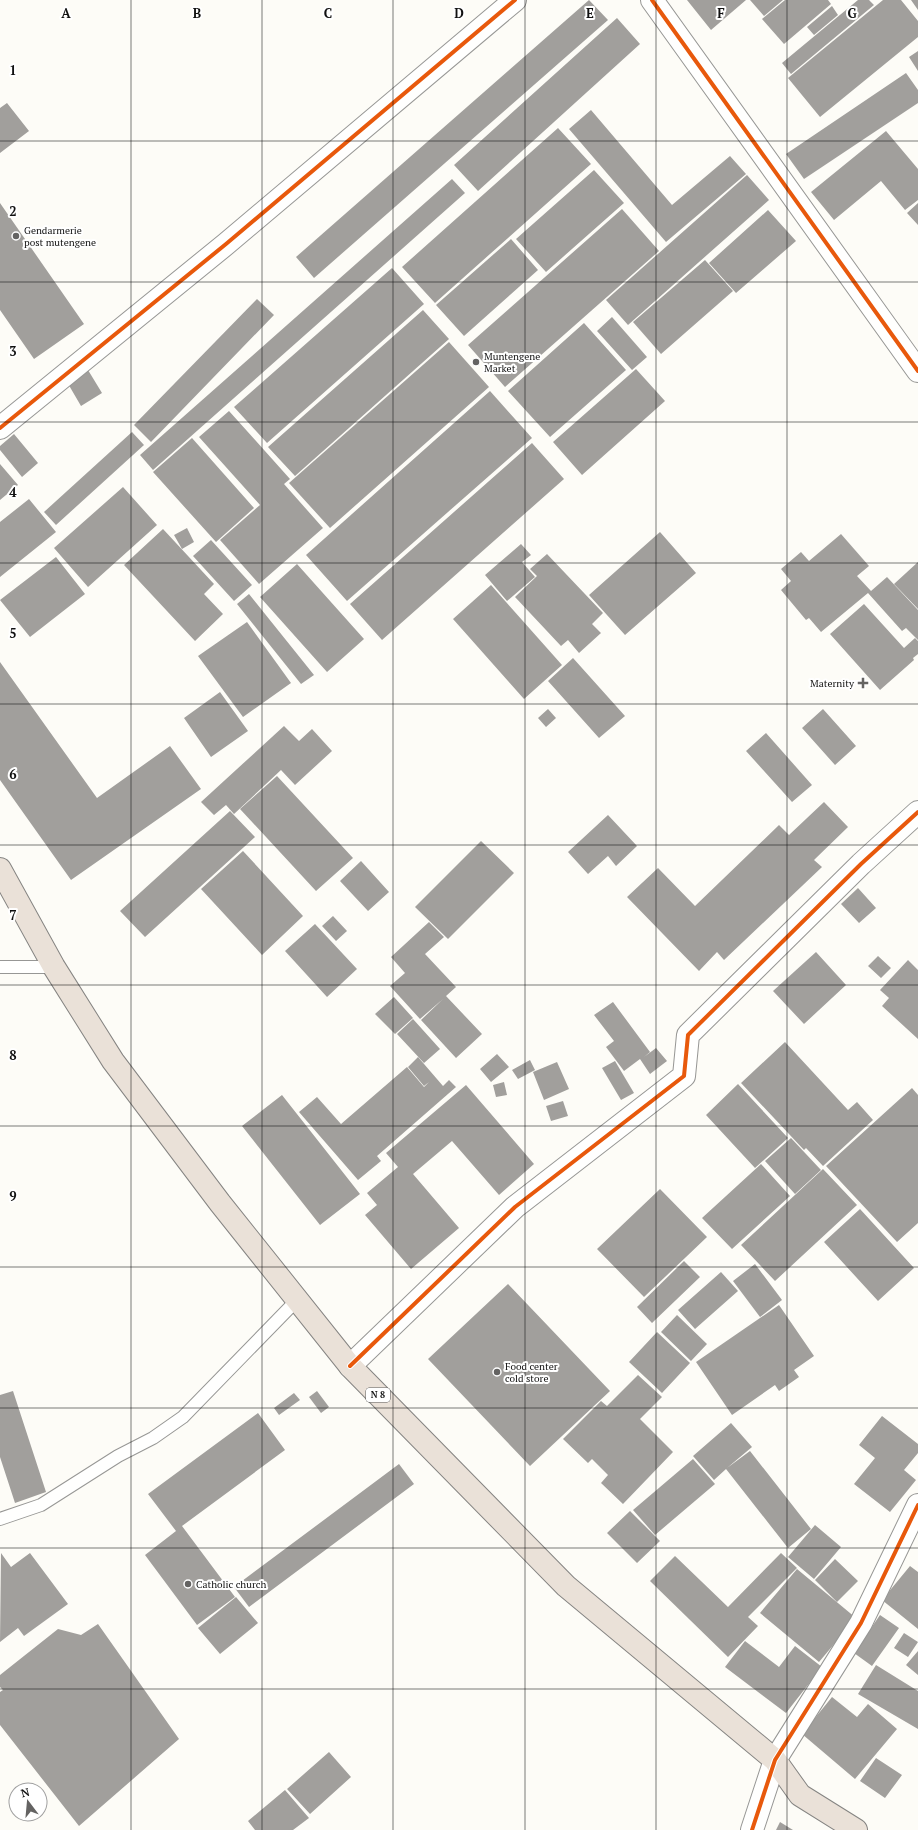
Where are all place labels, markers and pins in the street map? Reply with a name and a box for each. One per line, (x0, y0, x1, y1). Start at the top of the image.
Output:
place label: Gendarmerie post mutengene (24, 224, 96, 249)
marker: Gendarmerie post mutengene (11, 231, 21, 241)
place label: Muntengene Market (484, 350, 540, 375)
marker: Muntengene Market (471, 357, 481, 367)
place label: Maternity (810, 677, 855, 690)
marker: Maternity (857, 677, 869, 689)
place label: Food center cold store (505, 1360, 558, 1385)
marker: Food center cold store (492, 1367, 502, 1377)
place label: Catholic church (196, 1578, 266, 1591)
marker: Catholic church (183, 1579, 193, 1589)

